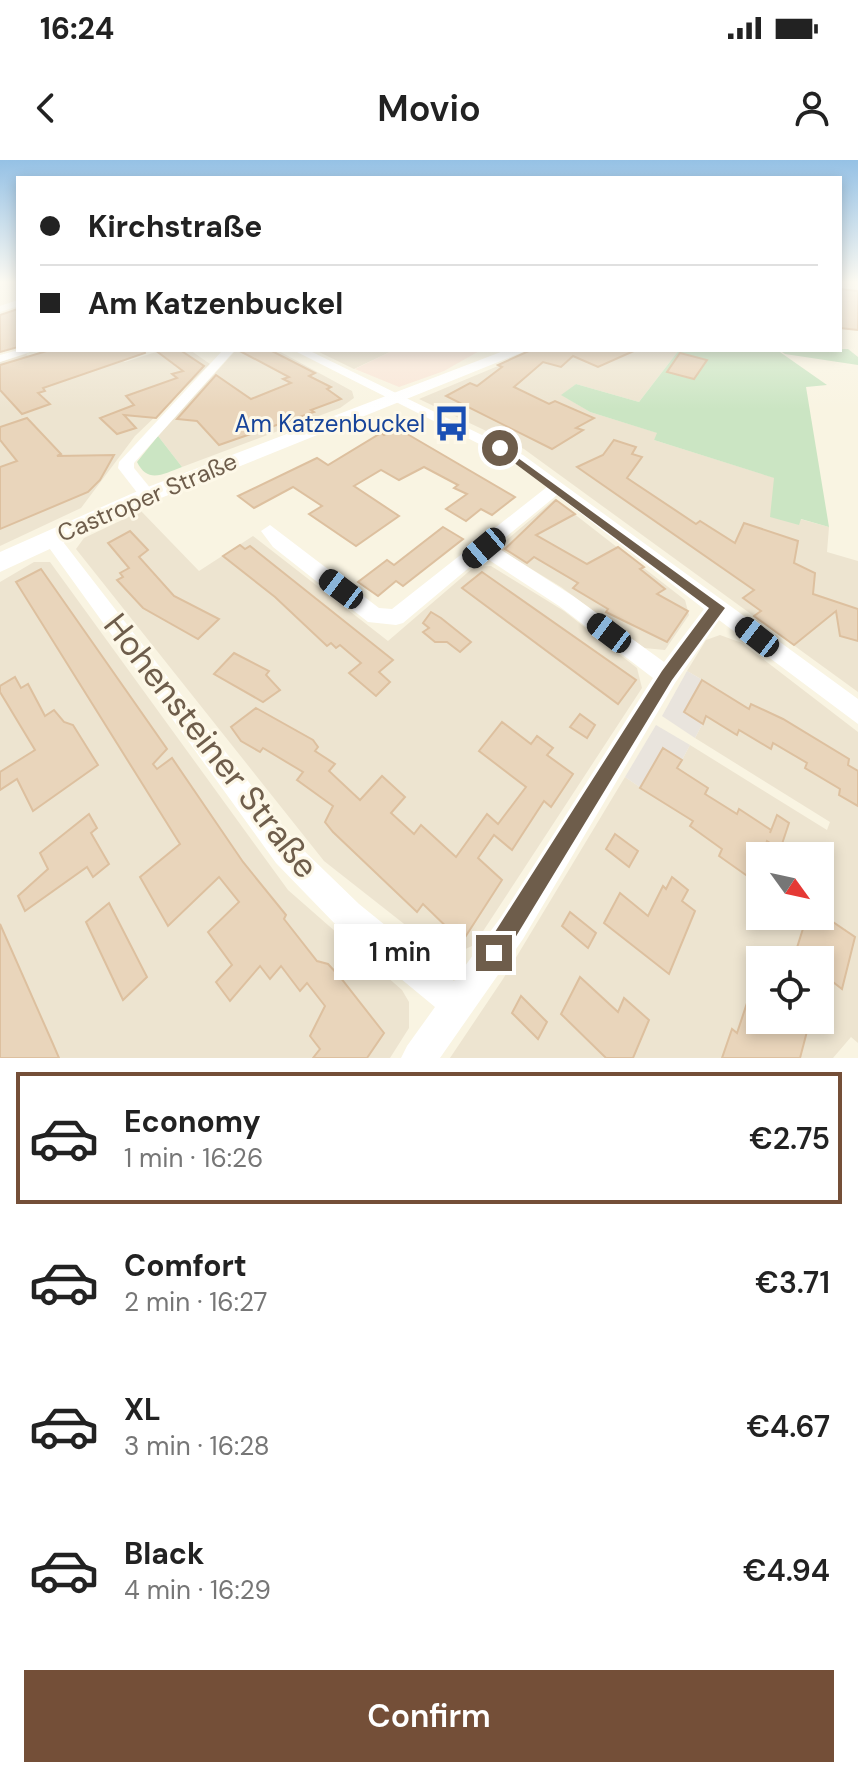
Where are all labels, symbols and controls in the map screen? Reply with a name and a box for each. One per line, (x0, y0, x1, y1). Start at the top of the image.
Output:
text: 16:24 (40, 9, 114, 48)
text: Movio (377, 85, 481, 132)
icon: back (24, 86, 68, 130)
icon: person (790, 86, 834, 130)
text: Kirchstraße (88, 207, 262, 246)
text: Am Katzenbuckel (88, 284, 343, 323)
bus stop icon: Am Katzenbuckel (432, 404, 470, 442)
place label: Am Katzenbuckel (235, 408, 425, 439)
route start (482, 430, 518, 466)
street label: Castroper Straße (52, 445, 242, 549)
car (458, 523, 510, 573)
car (315, 565, 367, 613)
street label: Hohensteiner Straße (93, 604, 329, 888)
car (583, 609, 635, 657)
car (731, 613, 783, 661)
north arrow (746, 842, 834, 930)
map controls (746, 842, 834, 1034)
callout: 1 min (334, 925, 466, 981)
text: 1 min (369, 935, 431, 969)
route end (476, 935, 512, 971)
button: locate (746, 946, 834, 1034)
icon: car (28, 1102, 100, 1174)
text: Economy (124, 1102, 261, 1141)
text: €2.75 (749, 1119, 830, 1158)
text: 1 min · 16:26 (124, 1141, 263, 1175)
icon: car (28, 1246, 100, 1318)
text: Comfort (124, 1246, 247, 1285)
text: €3.71 (755, 1263, 830, 1302)
text: 2 min · 16:27 (124, 1285, 267, 1319)
icon: car (28, 1390, 100, 1462)
text: XL (124, 1390, 161, 1429)
text: €4.67 (747, 1407, 830, 1446)
text: 3 min · 16:28 (124, 1429, 270, 1463)
icon: car (28, 1534, 100, 1606)
text: Black (124, 1534, 204, 1573)
text: €4.94 (743, 1551, 830, 1590)
text: 4 min · 16:29 (124, 1573, 271, 1607)
button: Confirm (24, 1670, 834, 1762)

